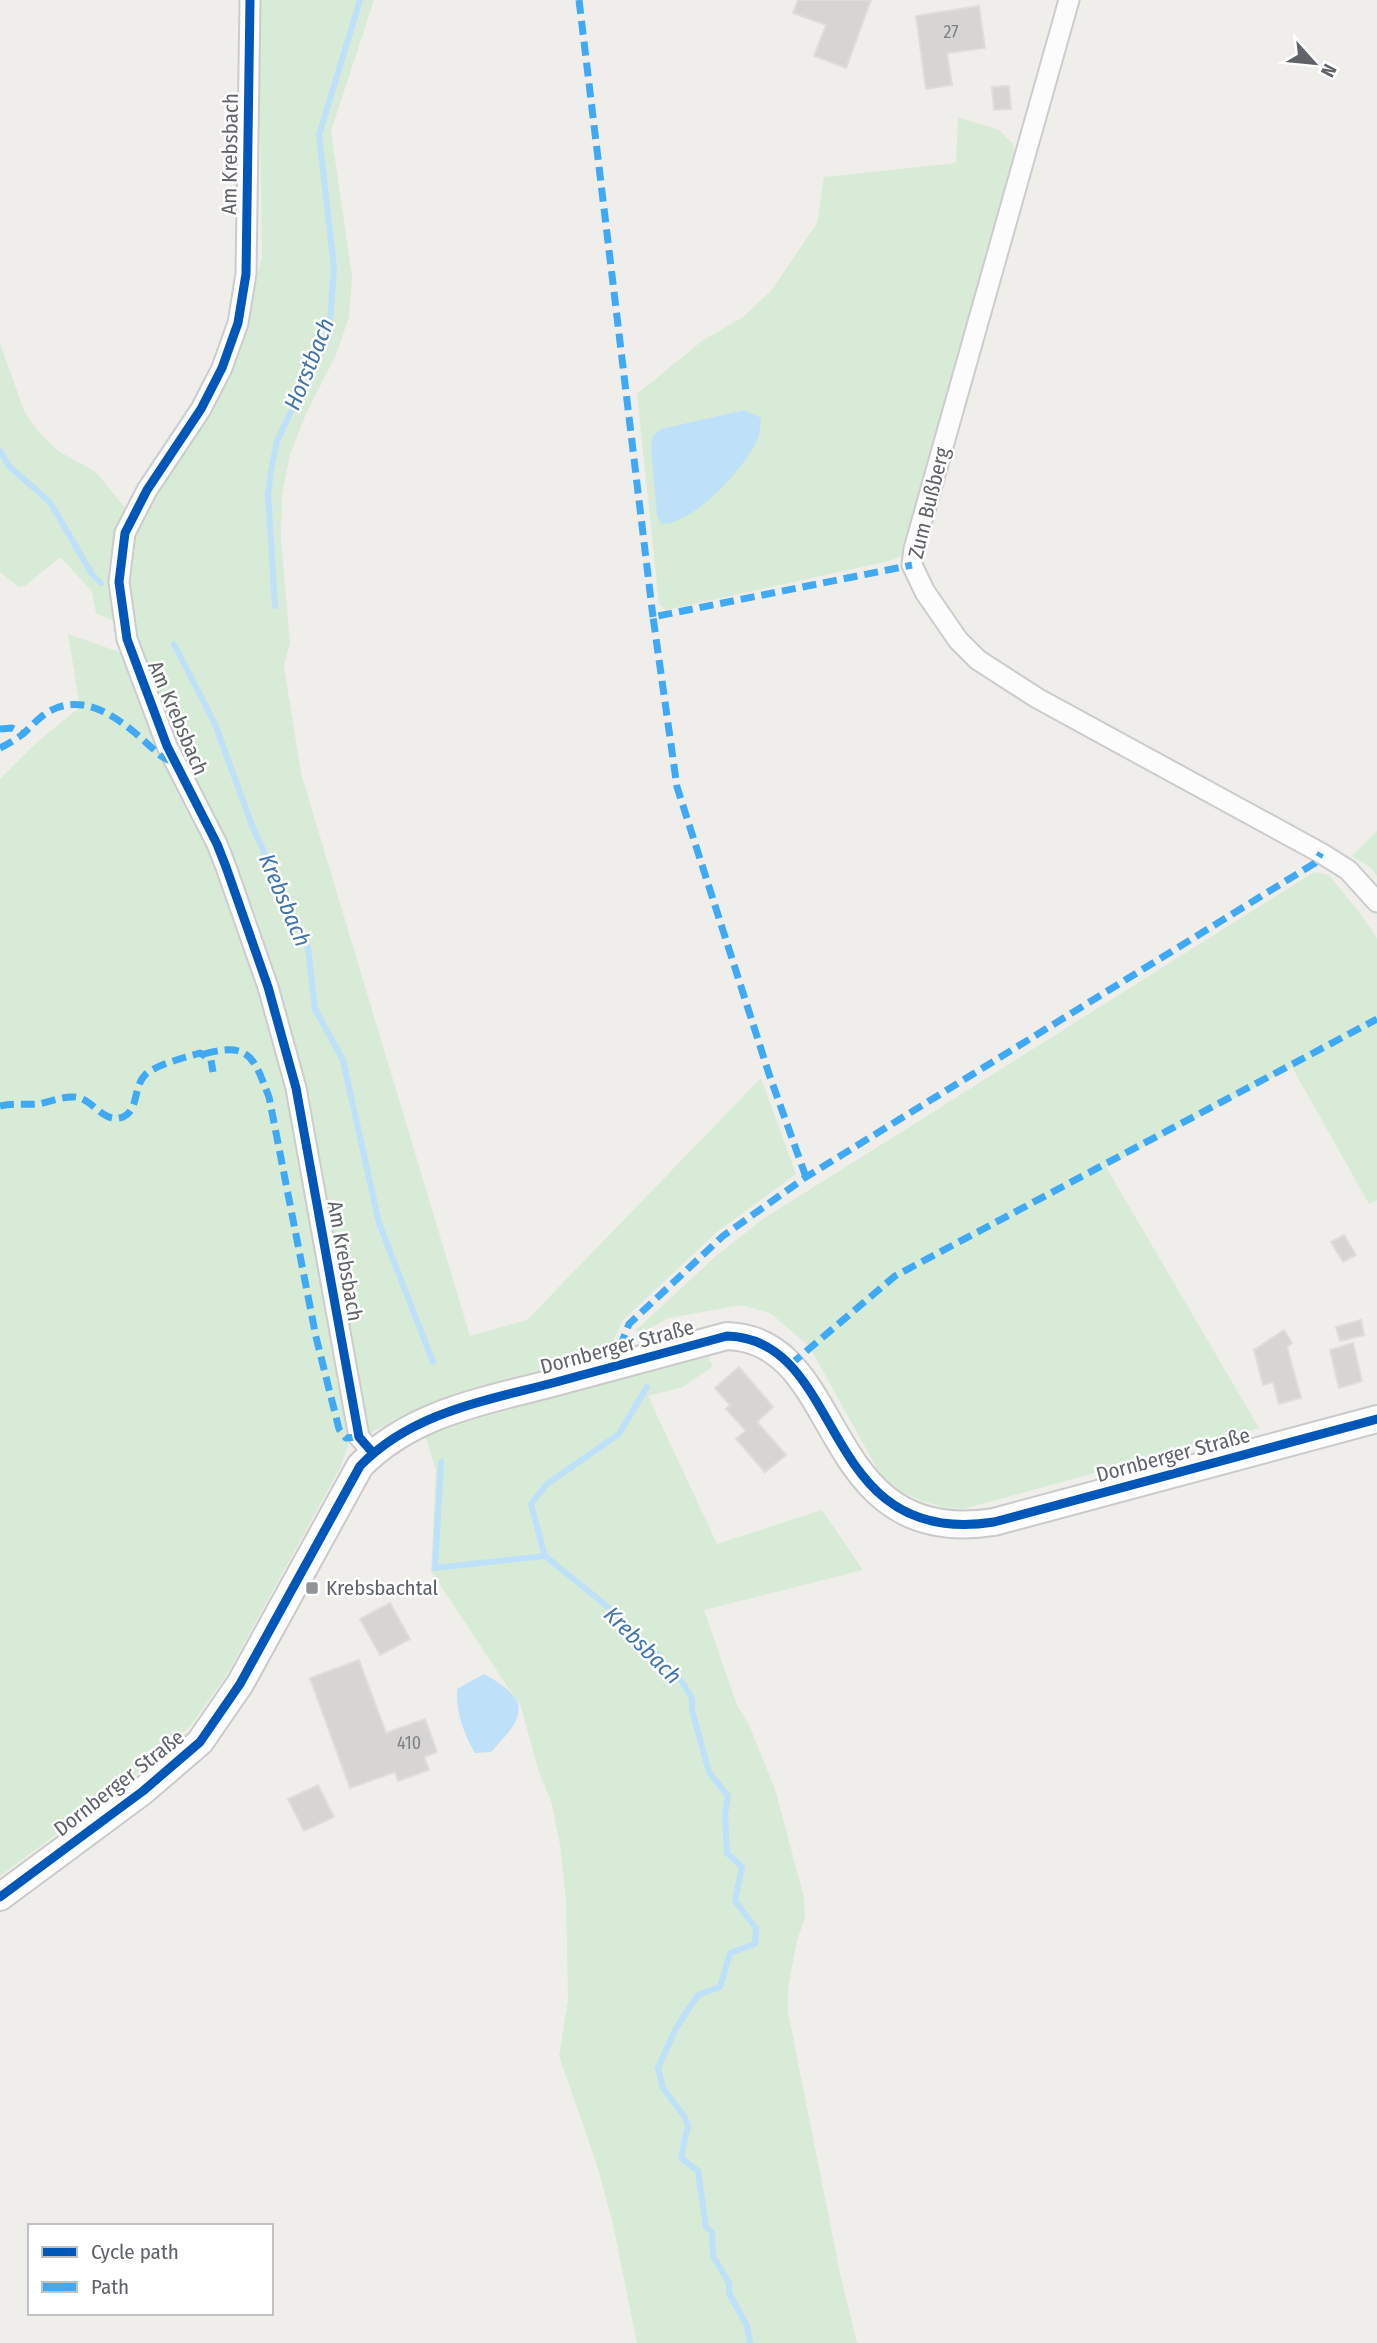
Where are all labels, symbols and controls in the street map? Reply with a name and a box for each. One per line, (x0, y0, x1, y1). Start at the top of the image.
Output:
house number: 27 (943, 21, 959, 43)
north arrow (1279, 28, 1349, 98)
text: N (1316, 60, 1342, 81)
street label: Am Krebsbach (216, 93, 244, 215)
water label: Horstbach (278, 314, 340, 414)
street label: Zum Bußberg (903, 445, 955, 561)
street label: Am Krebsbach (142, 657, 214, 779)
water label: Krebsbach (253, 849, 317, 951)
street label: Am Krebsbach (322, 1199, 368, 1323)
street label: Dornberger Straße (537, 1314, 697, 1380)
street label: Dornberger Straße (1093, 1422, 1253, 1488)
place label: Krebsbachtal (326, 1575, 438, 1601)
marker: Krebsbachtal (304, 1580, 320, 1596)
water label: Krebsbach (598, 1600, 688, 1690)
street label: Dornberger Straße (49, 1724, 189, 1842)
house number: 410 (397, 1732, 421, 1754)
legend (28, 2224, 273, 2315)
text: Cycle path (91, 2239, 179, 2265)
text: Path (91, 2274, 129, 2300)

